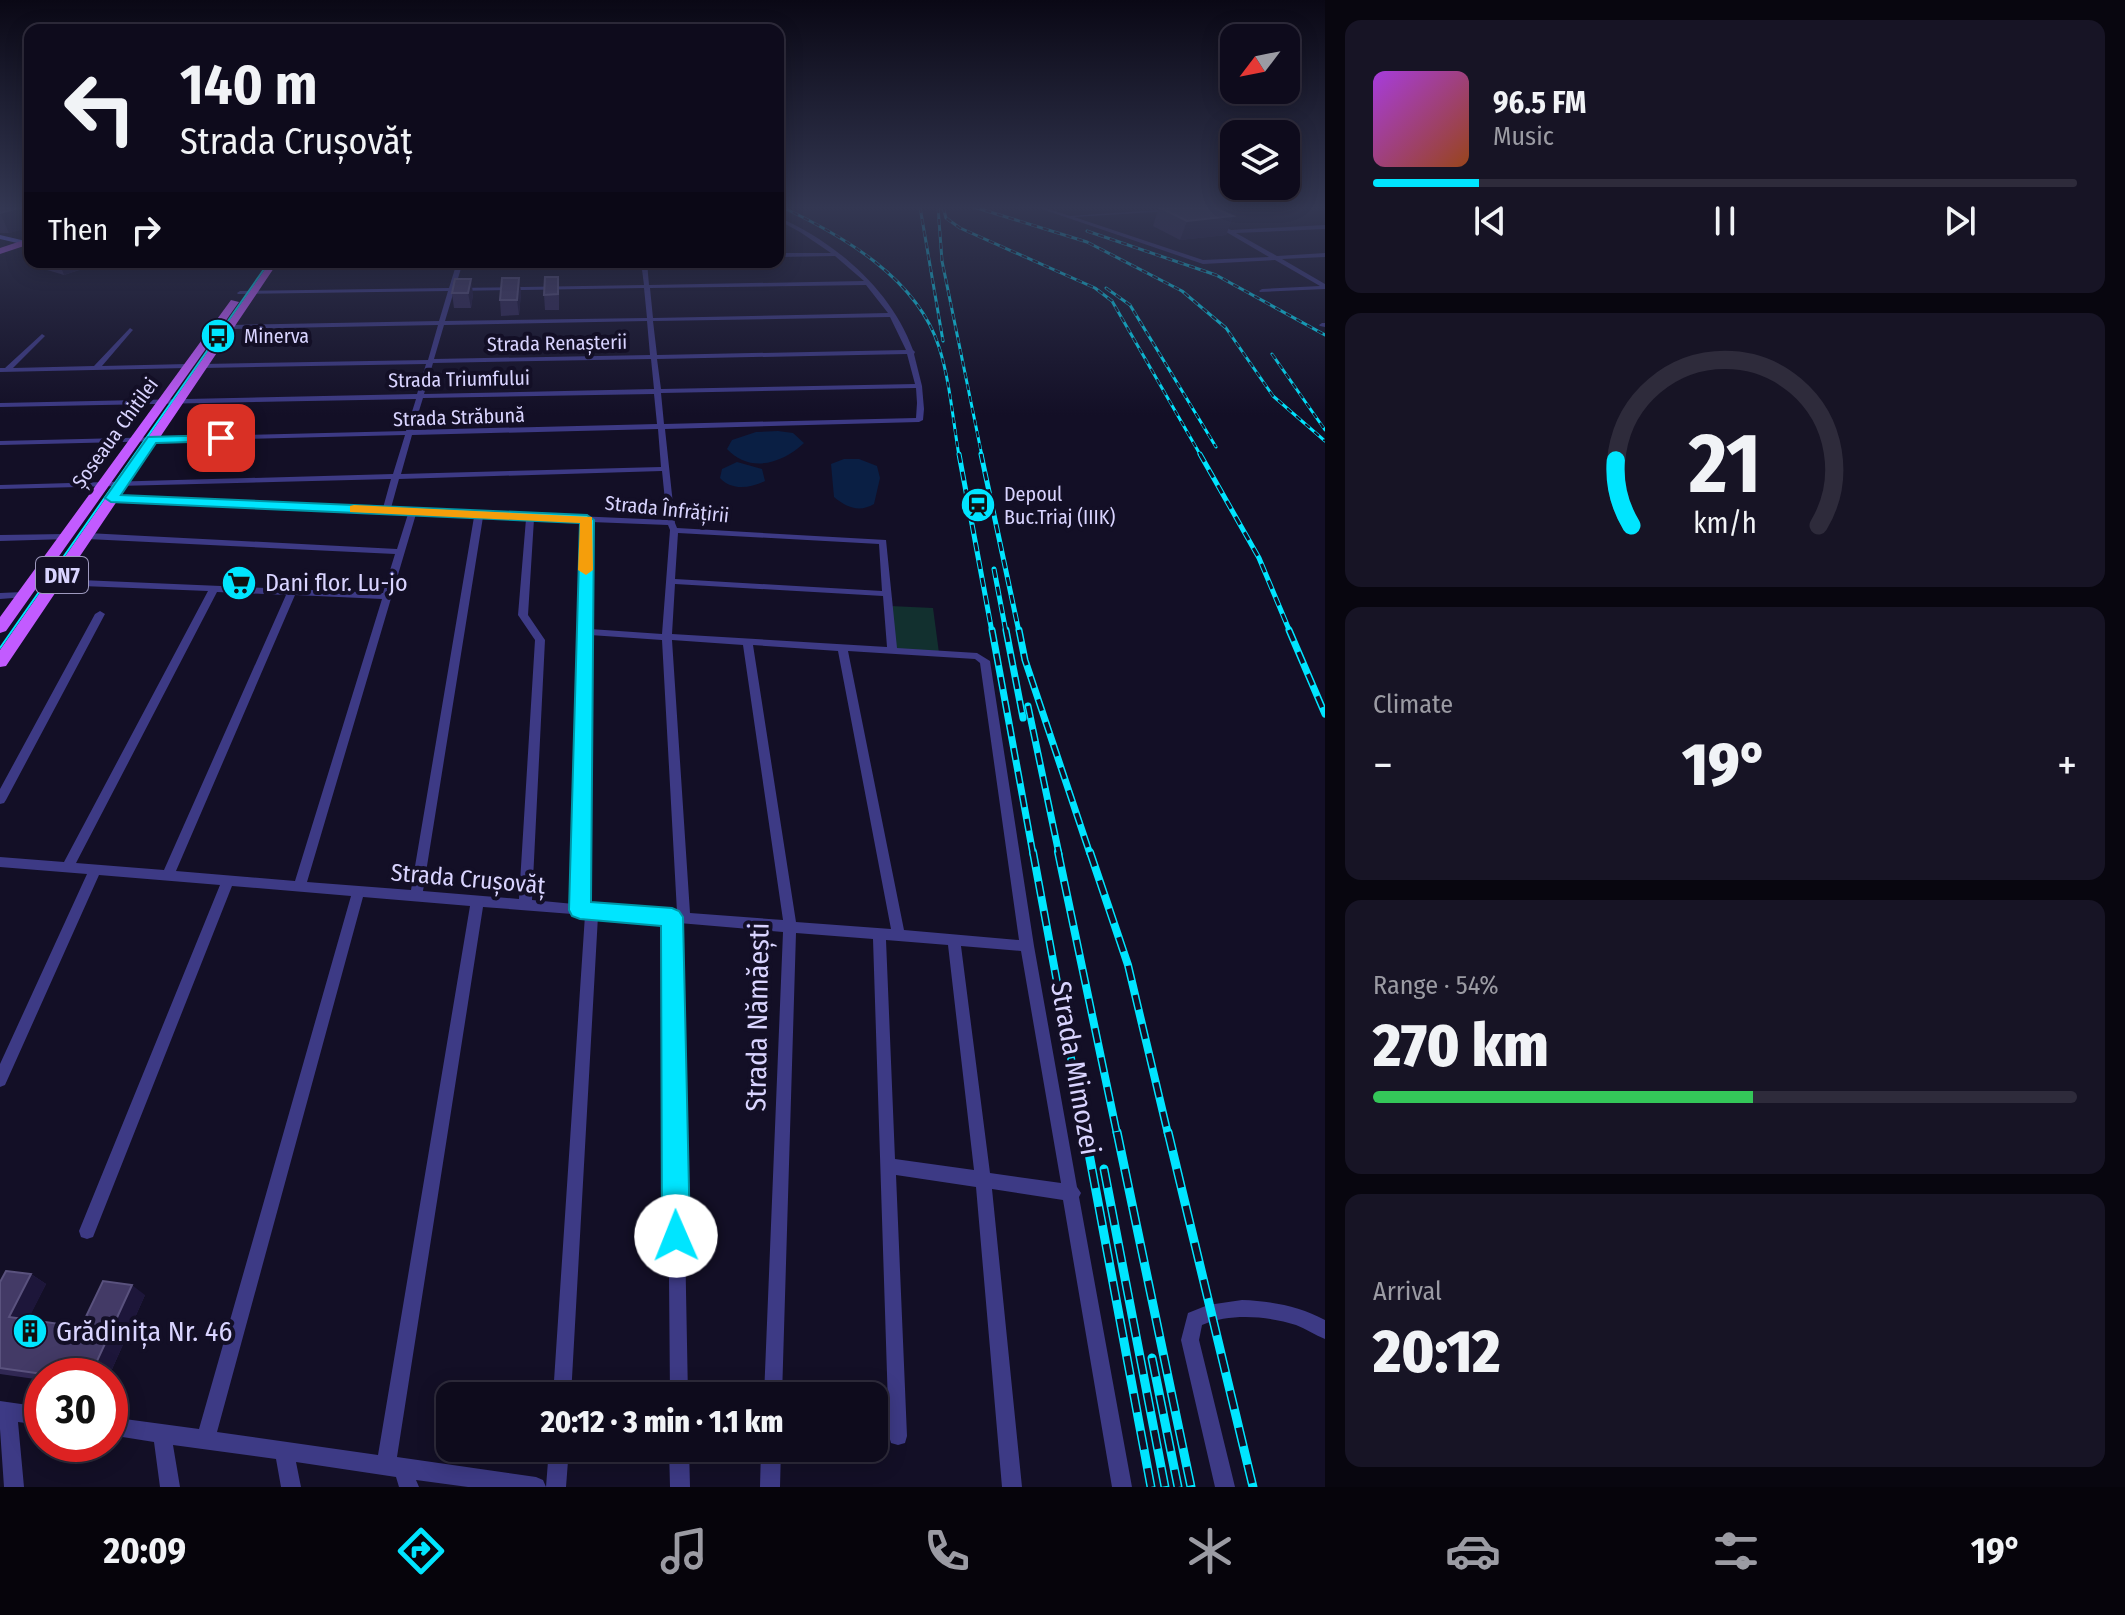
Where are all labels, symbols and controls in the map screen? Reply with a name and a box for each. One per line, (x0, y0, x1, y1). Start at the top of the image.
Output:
north arrow (1220, 24, 1300, 104)
map controls (1220, 24, 1300, 200)
text: 140 m (180, 52, 317, 119)
icon: left (48, 56, 152, 160)
text: 96.5 FM (1493, 85, 1586, 121)
text: Strada Crușovăț (180, 120, 412, 164)
button: layers (1220, 120, 1300, 200)
text: Music (1493, 121, 1554, 152)
icon: previous (1468, 199, 1512, 243)
icon: pause (1703, 199, 1747, 243)
icon: next (1938, 199, 1982, 243)
icon: right (124, 208, 168, 252)
text: Then (48, 212, 108, 248)
bus stop icon: Minerva (199, 317, 237, 355)
place label: Minerva (244, 324, 309, 348)
street label: Strada Renașterii (487, 330, 627, 357)
street label: Strada Triumfului (388, 366, 530, 392)
street label: Șoseaua Chitilei (67, 373, 164, 493)
street label: Strada Străbună (393, 403, 525, 431)
pin (187, 404, 255, 472)
text: 21 (1688, 414, 1761, 514)
icon: arrive (199, 416, 243, 460)
place label: Depoul Buc.Triaj (IIIK) (1004, 482, 1115, 529)
station icon: Depoul Buc.Triaj (IIIK) (959, 486, 997, 524)
street label: Strada Înfrățirii (604, 491, 730, 528)
text: km/h (1693, 506, 1757, 541)
road number: DN7 (36, 557, 88, 593)
supermarket icon: Dani flor. Lu-jo (220, 564, 258, 602)
place label: Dani flor. Lu-jo (265, 569, 408, 597)
text: Climate (1373, 689, 1453, 720)
text: 19° (1682, 729, 1768, 801)
text: − (1373, 739, 1393, 792)
text: + (2057, 739, 2077, 792)
street label: Strada Crușovăț (390, 858, 547, 901)
street label: Strada Nămăești (739, 922, 777, 1112)
text: Range · 54% (1373, 970, 1499, 1001)
street label: Strada Mimozei (1044, 979, 1107, 1157)
text: 270 km (1373, 1010, 1549, 1082)
position arrow (634, 1194, 718, 1278)
text: Arrival (1373, 1276, 1442, 1307)
building icon: Grădinița Nr. 46 (11, 1312, 49, 1350)
place label: Grădinița Nr. 46 (56, 1315, 232, 1349)
text: 20:12 (1373, 1316, 1501, 1388)
speed limit sign: 30 (24, 1358, 128, 1462)
text: 20:12 · 3 min · 1.1 km (541, 1404, 783, 1440)
icon: directions (393, 1523, 449, 1579)
icon: music (656, 1523, 712, 1579)
icon: phone (919, 1523, 975, 1579)
icon: climate (1182, 1523, 1238, 1579)
icon: car (1445, 1523, 1501, 1579)
icon: filters (1708, 1523, 1764, 1579)
text: 20:09 (103, 1529, 186, 1573)
text: 19° (1971, 1529, 2021, 1573)

